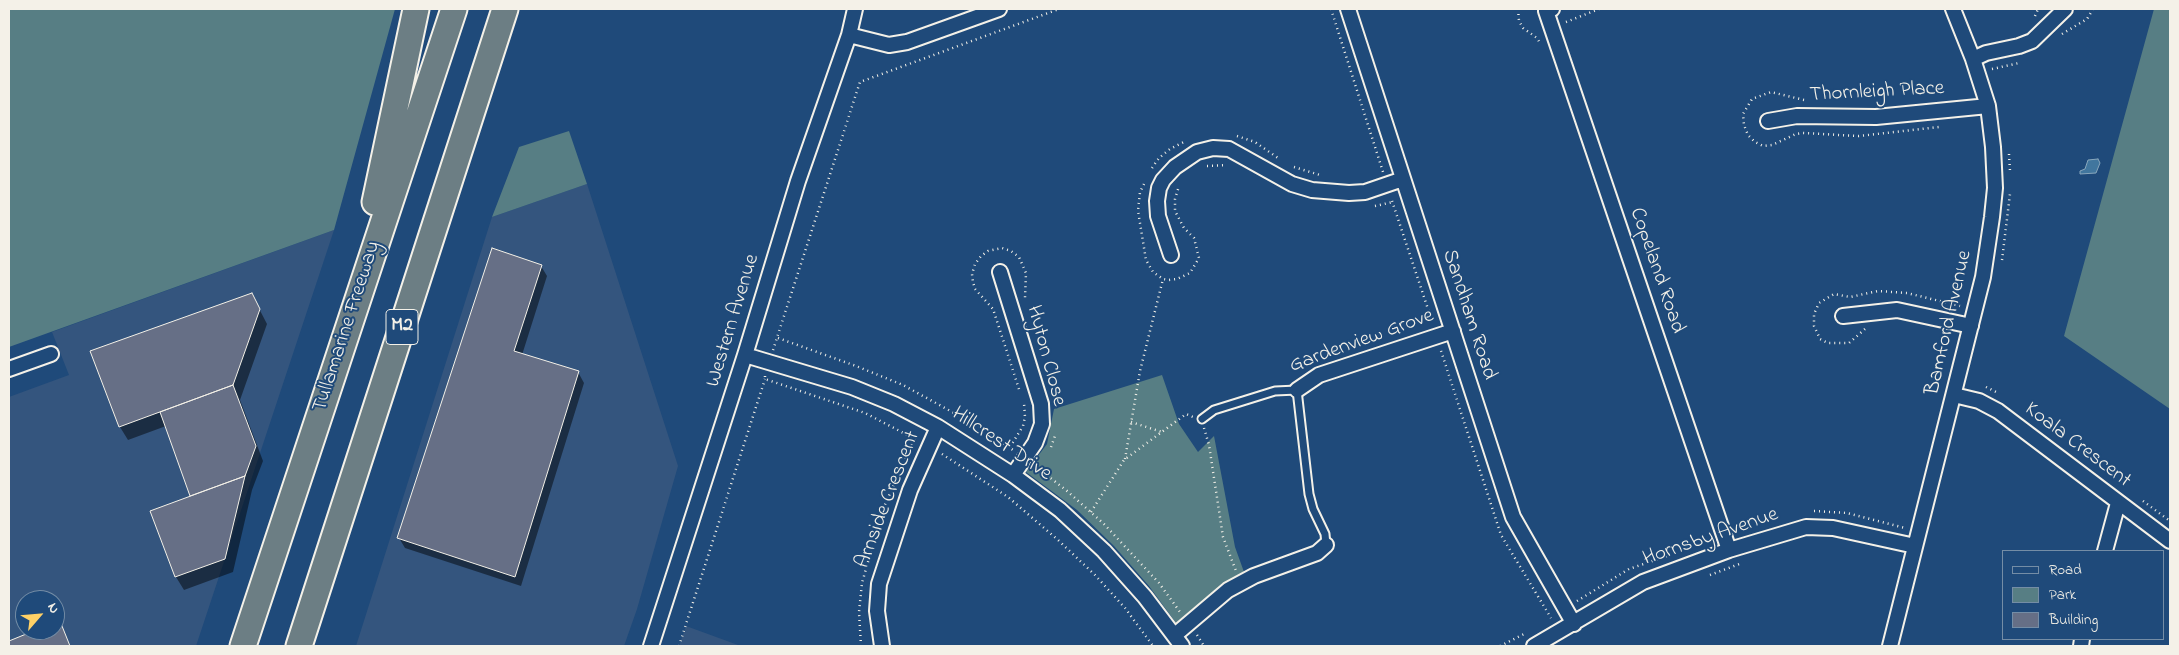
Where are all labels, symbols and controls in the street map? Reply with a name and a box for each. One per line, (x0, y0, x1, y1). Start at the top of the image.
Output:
street label: Thornleigh Place (1809, 77, 1945, 109)
street label: Copeland Road (1623, 205, 1689, 337)
street label: Tullamarine Freeway (308, 238, 388, 416)
street label: Sandham Road (1435, 247, 1501, 383)
street label: Bamford Avenue (1921, 248, 1979, 398)
street label: Western Avenue (702, 251, 766, 391)
street label: Hyton Close (1019, 303, 1071, 409)
street label: Gardenview Grove (1286, 304, 1438, 380)
road number: M2 (386, 310, 418, 344)
street label: Koala Crescent (2019, 398, 2135, 494)
street label: Hillcrest Drive (946, 402, 1056, 488)
street label: Arnside Crescent (851, 428, 927, 572)
street label: Hornsby Avenue (1640, 503, 1782, 573)
legend (2002, 550, 2164, 640)
text: Road (2049, 559, 2082, 581)
text: Park (2049, 584, 2076, 606)
north arrow (15, 590, 65, 640)
text: N (41, 599, 64, 617)
text: Building (2049, 609, 2098, 631)

